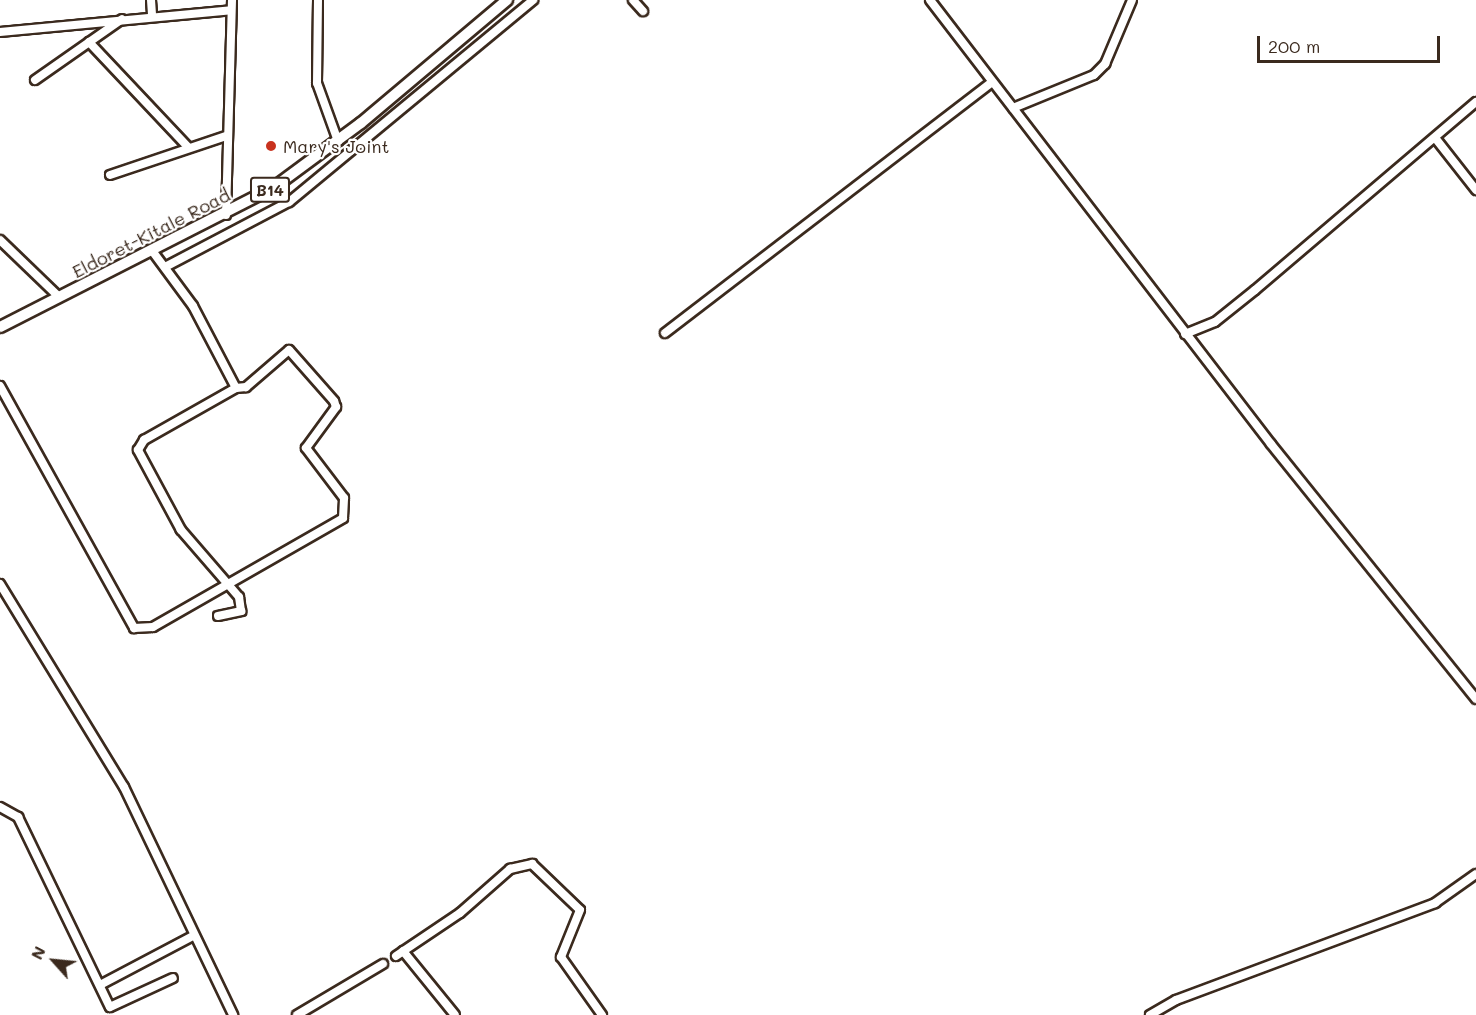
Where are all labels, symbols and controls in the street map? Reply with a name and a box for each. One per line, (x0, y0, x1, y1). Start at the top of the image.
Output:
scale bar (1260, 24, 1443, 62)
text: 200 m (1268, 34, 1320, 58)
place label: Mary's Joint (283, 135, 389, 157)
marker: Mary's Joint (264, 139, 278, 153)
road number: B14 (249, 177, 291, 203)
street label: Eldoret-Kitale Road (68, 184, 234, 282)
north arrow (24, 931, 84, 991)
text: N (25, 942, 50, 963)

